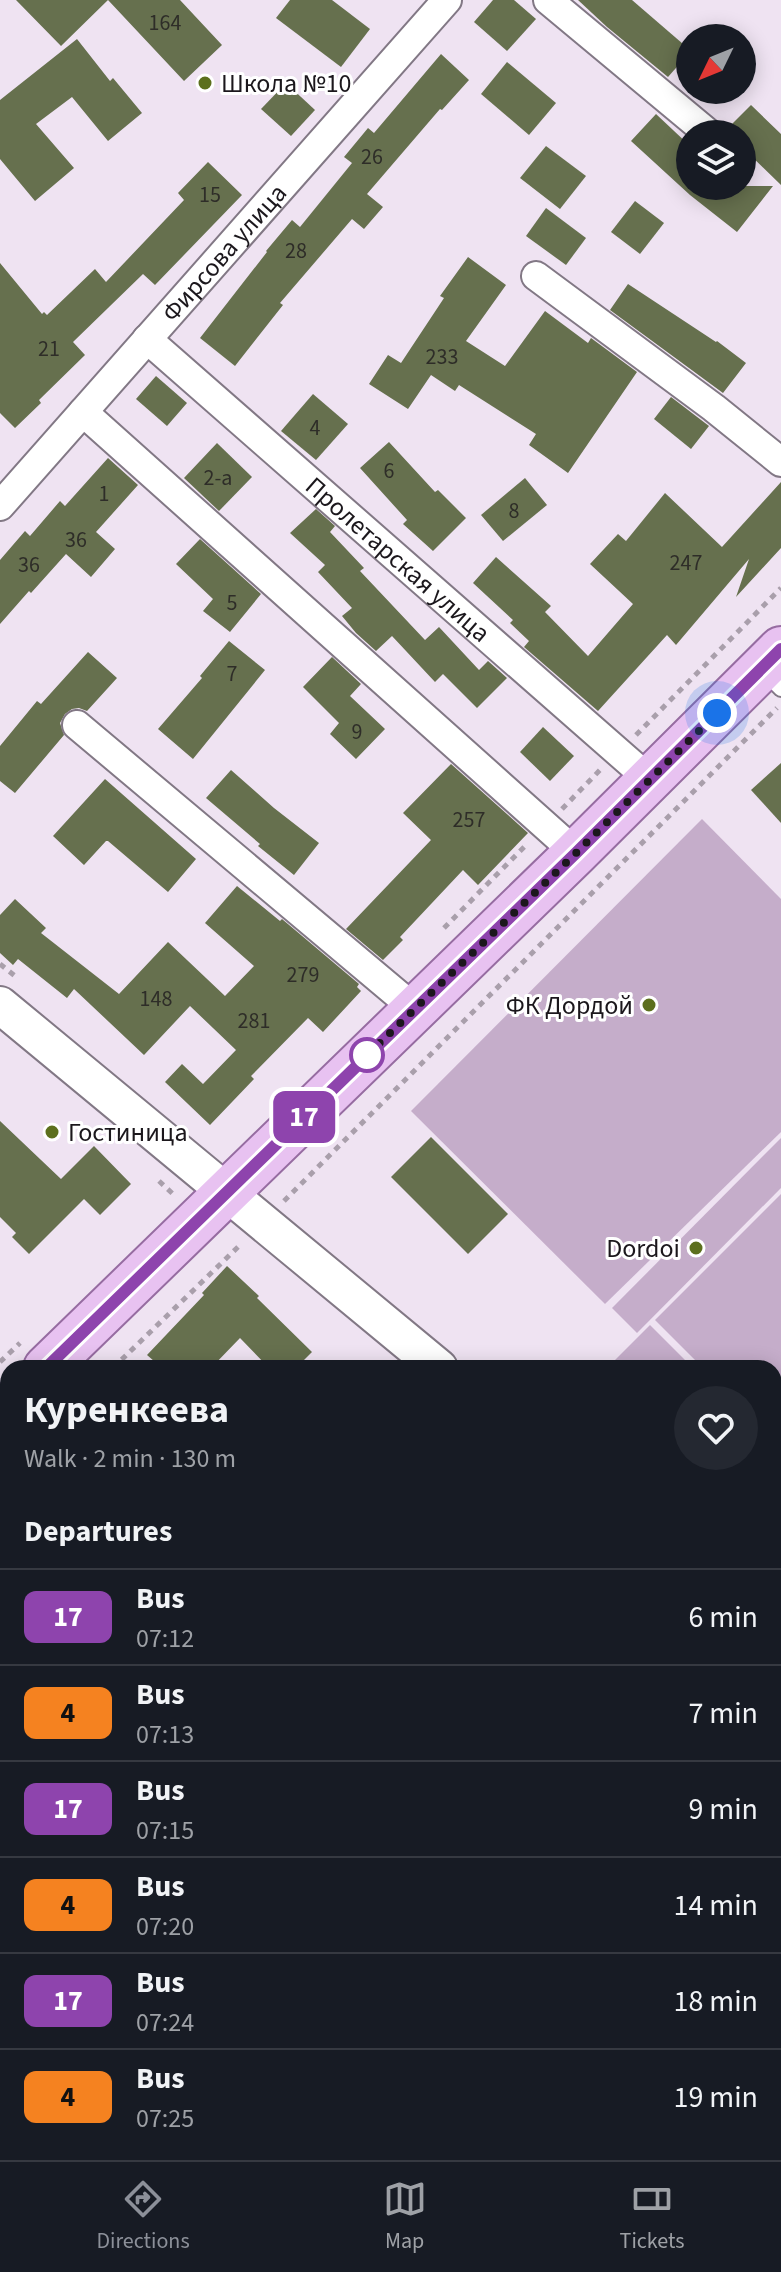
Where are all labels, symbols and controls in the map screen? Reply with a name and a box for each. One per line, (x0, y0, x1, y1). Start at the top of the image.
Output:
house number: 164 (149, 7, 181, 39)
north arrow (676, 24, 756, 104)
map controls (676, 24, 756, 200)
place label: Школа №10 (221, 65, 352, 102)
marker: Школа №10 (196, 74, 214, 92)
button: layers (676, 120, 756, 200)
house number: 26 (361, 141, 383, 173)
street label: Фирсова улица (153, 176, 295, 330)
house number: 15 (199, 179, 221, 211)
house number: 28 (285, 235, 307, 267)
house number: 21 (38, 333, 60, 365)
house number: 233 (426, 341, 458, 373)
house number: 4 (310, 412, 321, 444)
house number: 6 (384, 455, 395, 487)
house number: 2-a (204, 462, 232, 494)
street label: Пролетарская улица (297, 468, 498, 651)
house number: 1 (99, 478, 109, 510)
house number: 8 (509, 495, 520, 527)
house number: 36 (65, 524, 87, 556)
house number: 247 (670, 547, 702, 579)
house number: 36 (18, 549, 40, 581)
house number: 5 (227, 587, 237, 619)
house number: 7 (227, 658, 238, 690)
your location (697, 693, 737, 733)
house number: 9 (352, 716, 362, 748)
house number: 257 (453, 804, 485, 836)
house number: 279 (287, 959, 319, 991)
house number: 148 (140, 983, 172, 1015)
place label: ФК Дордой (506, 987, 633, 1024)
marker: ФК Дордой (640, 996, 658, 1014)
house number: 281 (238, 1005, 270, 1037)
unlabelled marker (350, 1038, 384, 1072)
line badge: 17 (268, 1091, 340, 1143)
text: 17 (289, 1097, 319, 1137)
place label: Гостиница (68, 1114, 188, 1151)
marker: Гостиница (43, 1123, 61, 1141)
place label: Dordoi (606, 1230, 680, 1267)
marker: Dordoi (687, 1239, 705, 1257)
text: Куренкеева (24, 1383, 229, 1437)
button: heart (674, 1386, 758, 1470)
text: Walk · 2 min · 130 m (24, 1440, 236, 1477)
text: Departures (24, 1510, 172, 1553)
text: Bus (136, 1577, 184, 1620)
text: 6 min (688, 1596, 758, 1639)
text: 17 (53, 1597, 83, 1637)
text: 07:12 (136, 1620, 194, 1657)
text: Bus (136, 1673, 184, 1716)
text: 7 min (688, 1692, 758, 1735)
text: 4 (61, 1693, 75, 1733)
text: 07:13 (136, 1716, 194, 1753)
text: Bus (136, 1769, 184, 1812)
text: 9 min (688, 1788, 758, 1831)
text: 17 (53, 1789, 83, 1829)
text: 07:15 (136, 1812, 194, 1849)
text: Bus (136, 1865, 184, 1908)
text: 14 min (674, 1884, 758, 1927)
text: 4 (61, 1885, 75, 1925)
text: 07:20 (136, 1908, 194, 1945)
text: Bus (136, 1961, 184, 2004)
text: 18 min (674, 1980, 758, 2023)
text: 17 (53, 1981, 83, 2021)
text: 07:24 (136, 2004, 194, 2041)
text: Bus (136, 2057, 184, 2100)
text: 19 min (674, 2076, 758, 2119)
text: 4 (61, 2077, 75, 2117)
text: 07:25 (136, 2100, 194, 2137)
tab: Directions (97, 2177, 190, 2257)
tab: Map (383, 2177, 427, 2257)
tab: Tickets (620, 2177, 684, 2257)

